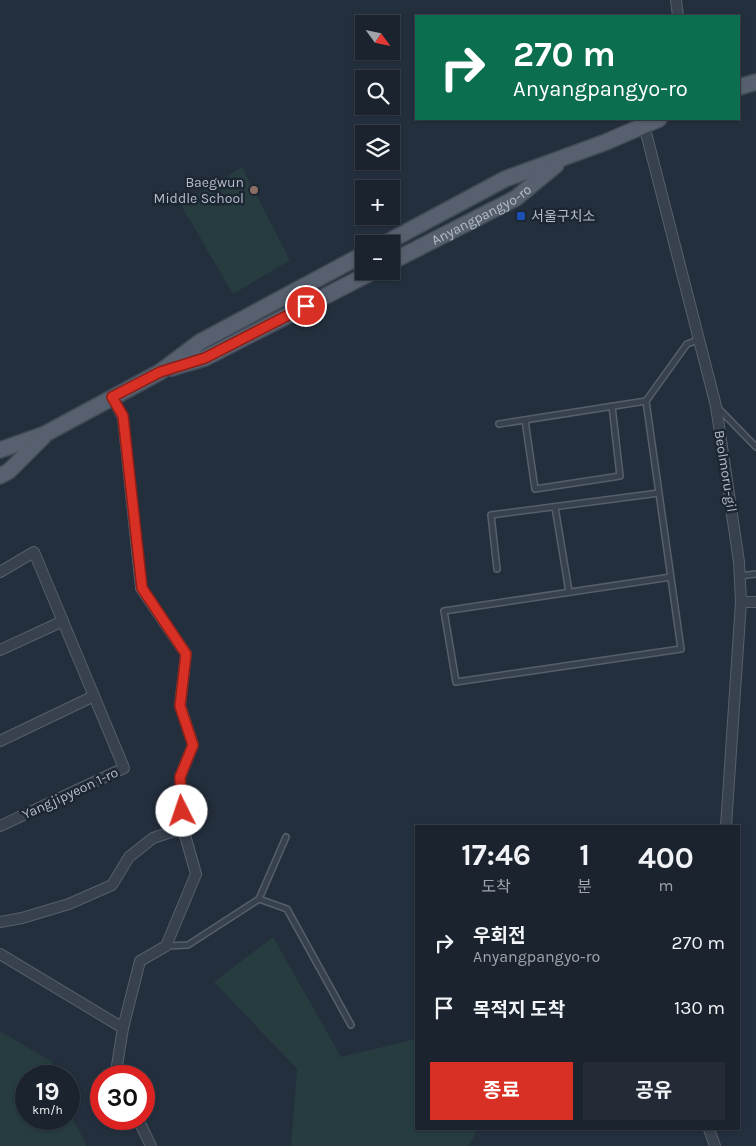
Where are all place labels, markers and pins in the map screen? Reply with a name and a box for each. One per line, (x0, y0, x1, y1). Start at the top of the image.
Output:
place label: Baegwun Middle School (154, 174, 244, 207)
marker: Baegwun Middle School (248, 184, 260, 196)
place label: 서울구치소 (531, 208, 596, 225)
marker: 서울구치소 (515, 210, 527, 222)
pin (285, 285, 327, 327)

